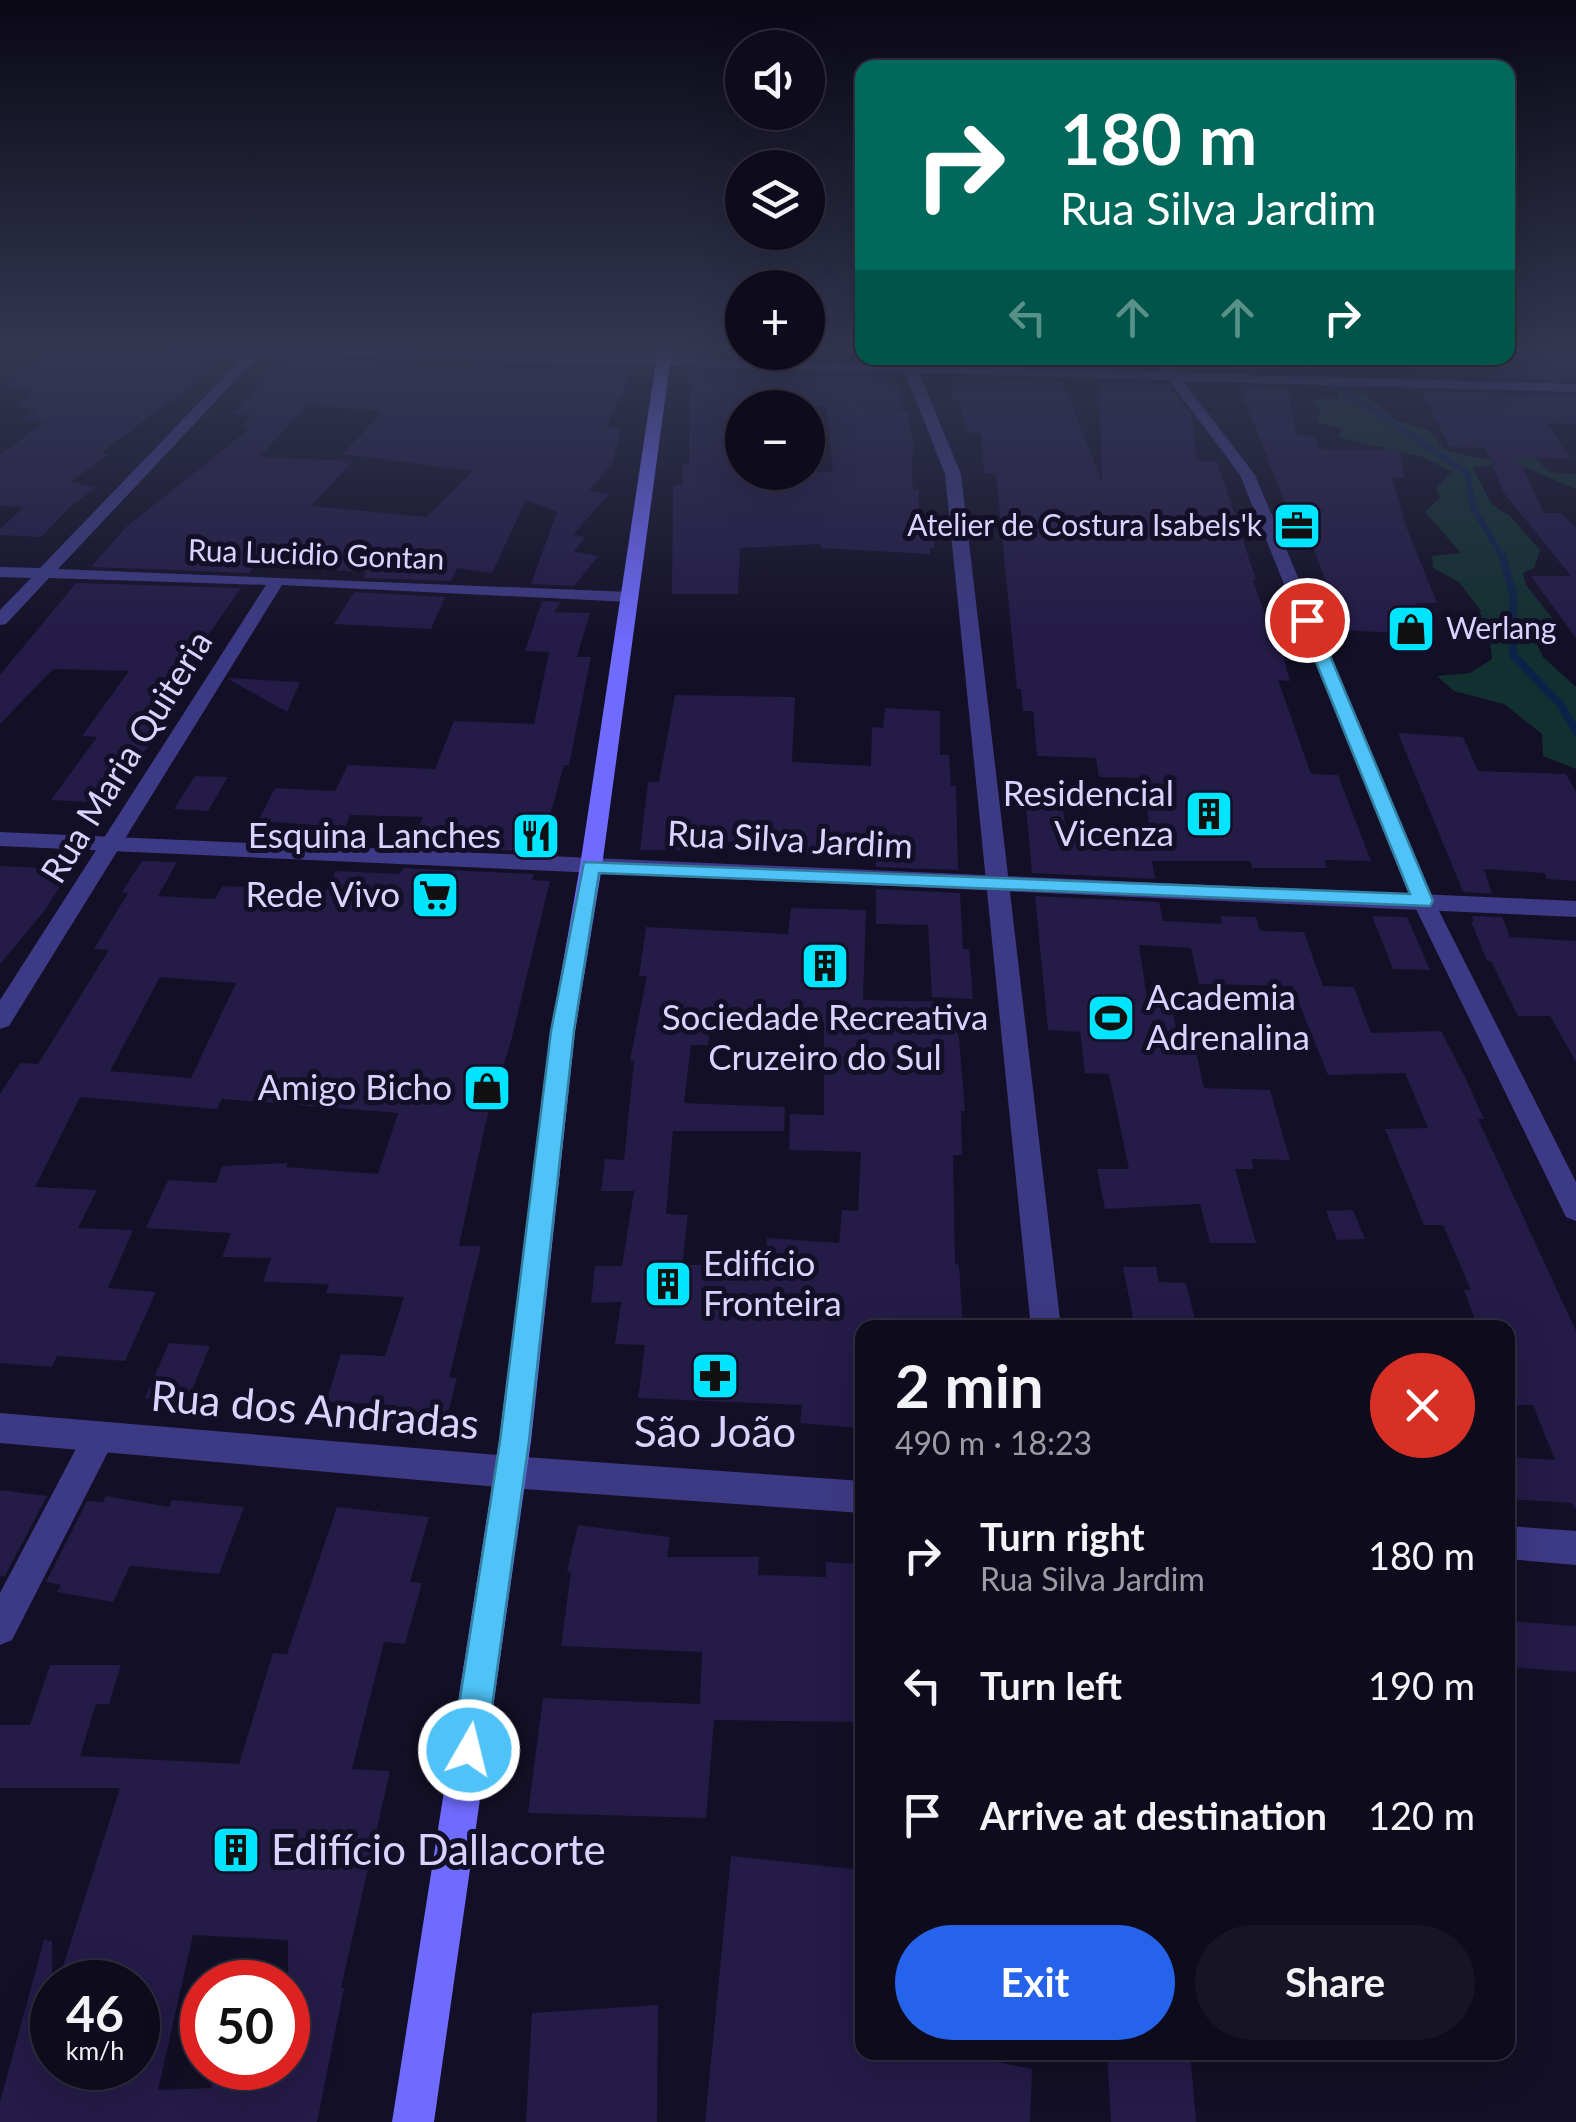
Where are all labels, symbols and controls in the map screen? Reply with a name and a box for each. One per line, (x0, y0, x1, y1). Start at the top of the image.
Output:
map controls (725, 30, 825, 490)
button: sound (725, 30, 825, 130)
text: 180 m (1060, 96, 1257, 180)
icon: right (895, 100, 1025, 230)
button: layers (725, 150, 825, 250)
text: Rua Silva Jardim (1060, 181, 1376, 235)
button: + (725, 270, 825, 370)
icon: left (1000, 290, 1055, 345)
icon: ahead (1105, 290, 1160, 345)
icon: ahead (1210, 290, 1265, 345)
icon: right (1315, 290, 1370, 345)
button: − (725, 390, 825, 490)
office icon: Atelier de Costura Isabels'k (1271, 500, 1323, 552)
place label: Atelier de Costura Isabels'k (907, 506, 1263, 542)
street label: Rua Lucidio Gontan (187, 531, 445, 575)
pin (1265, 578, 1350, 663)
icon: arrive (1280, 593, 1335, 648)
shop icon: Werlang (1385, 603, 1437, 655)
place label: Werlang (1446, 609, 1556, 645)
street label: Rua Maria Quiteria (31, 622, 220, 890)
place label: Residencial Vicenza (1003, 771, 1174, 853)
building icon: Residencial Vicenza (1183, 788, 1235, 840)
restaurant icon: Esquina Lanches (510, 810, 562, 862)
street label: Rua Silva Jardim (666, 811, 914, 865)
place label: Esquina Lanches (248, 813, 501, 855)
supermarket icon: Rede Vivo (409, 869, 461, 921)
place label: Rede Vivo (245, 872, 400, 914)
building icon: Sociedade Recreativa Cruzeiro do Sul (799, 940, 851, 992)
place label: Academia Adrenalina (1146, 975, 1310, 1057)
sports icon: Academia Adrenalina (1085, 992, 1137, 1044)
place label: Sociedade Recreativa Cruzeiro do Sul (662, 995, 988, 1077)
shop icon: Amigo Bicho (461, 1062, 513, 1114)
place label: Amigo Bicho (258, 1065, 452, 1107)
place label: Edifício Fronteira (703, 1241, 842, 1323)
building icon: Edifício Fronteira (642, 1258, 694, 1310)
text: 2 min (895, 1349, 1044, 1421)
pharmacy icon: São João (689, 1350, 741, 1402)
button: close (1370, 1353, 1475, 1458)
street label: Rua dos Andradas (149, 1370, 481, 1448)
place label: São João (634, 1406, 796, 1456)
text: 490 m · 18:23 (895, 1423, 1092, 1462)
text: Turn right (980, 1513, 1145, 1559)
icon: right (895, 1528, 950, 1583)
text: 180 m (1368, 1532, 1475, 1578)
text: Rua Silva Jardim (980, 1559, 1205, 1598)
icon: left (895, 1658, 950, 1713)
text: Turn left (980, 1662, 1122, 1708)
text: 190 m (1368, 1662, 1475, 1708)
position arrow (417, 1698, 521, 1802)
icon: arrive (895, 1788, 950, 1843)
text: Arrive at destination (980, 1792, 1327, 1838)
text: 120 m (1368, 1792, 1475, 1838)
building icon: Edifício Dallacorte (210, 1824, 262, 1876)
place label: Edifício Dallacorte (271, 1824, 606, 1874)
button: Exit (895, 1925, 1175, 2040)
button: Share (1195, 1925, 1475, 2040)
speed limit sign: 50 (180, 1960, 310, 2090)
text: 46 (66, 1983, 124, 2043)
text: km/h (66, 2035, 124, 2065)

